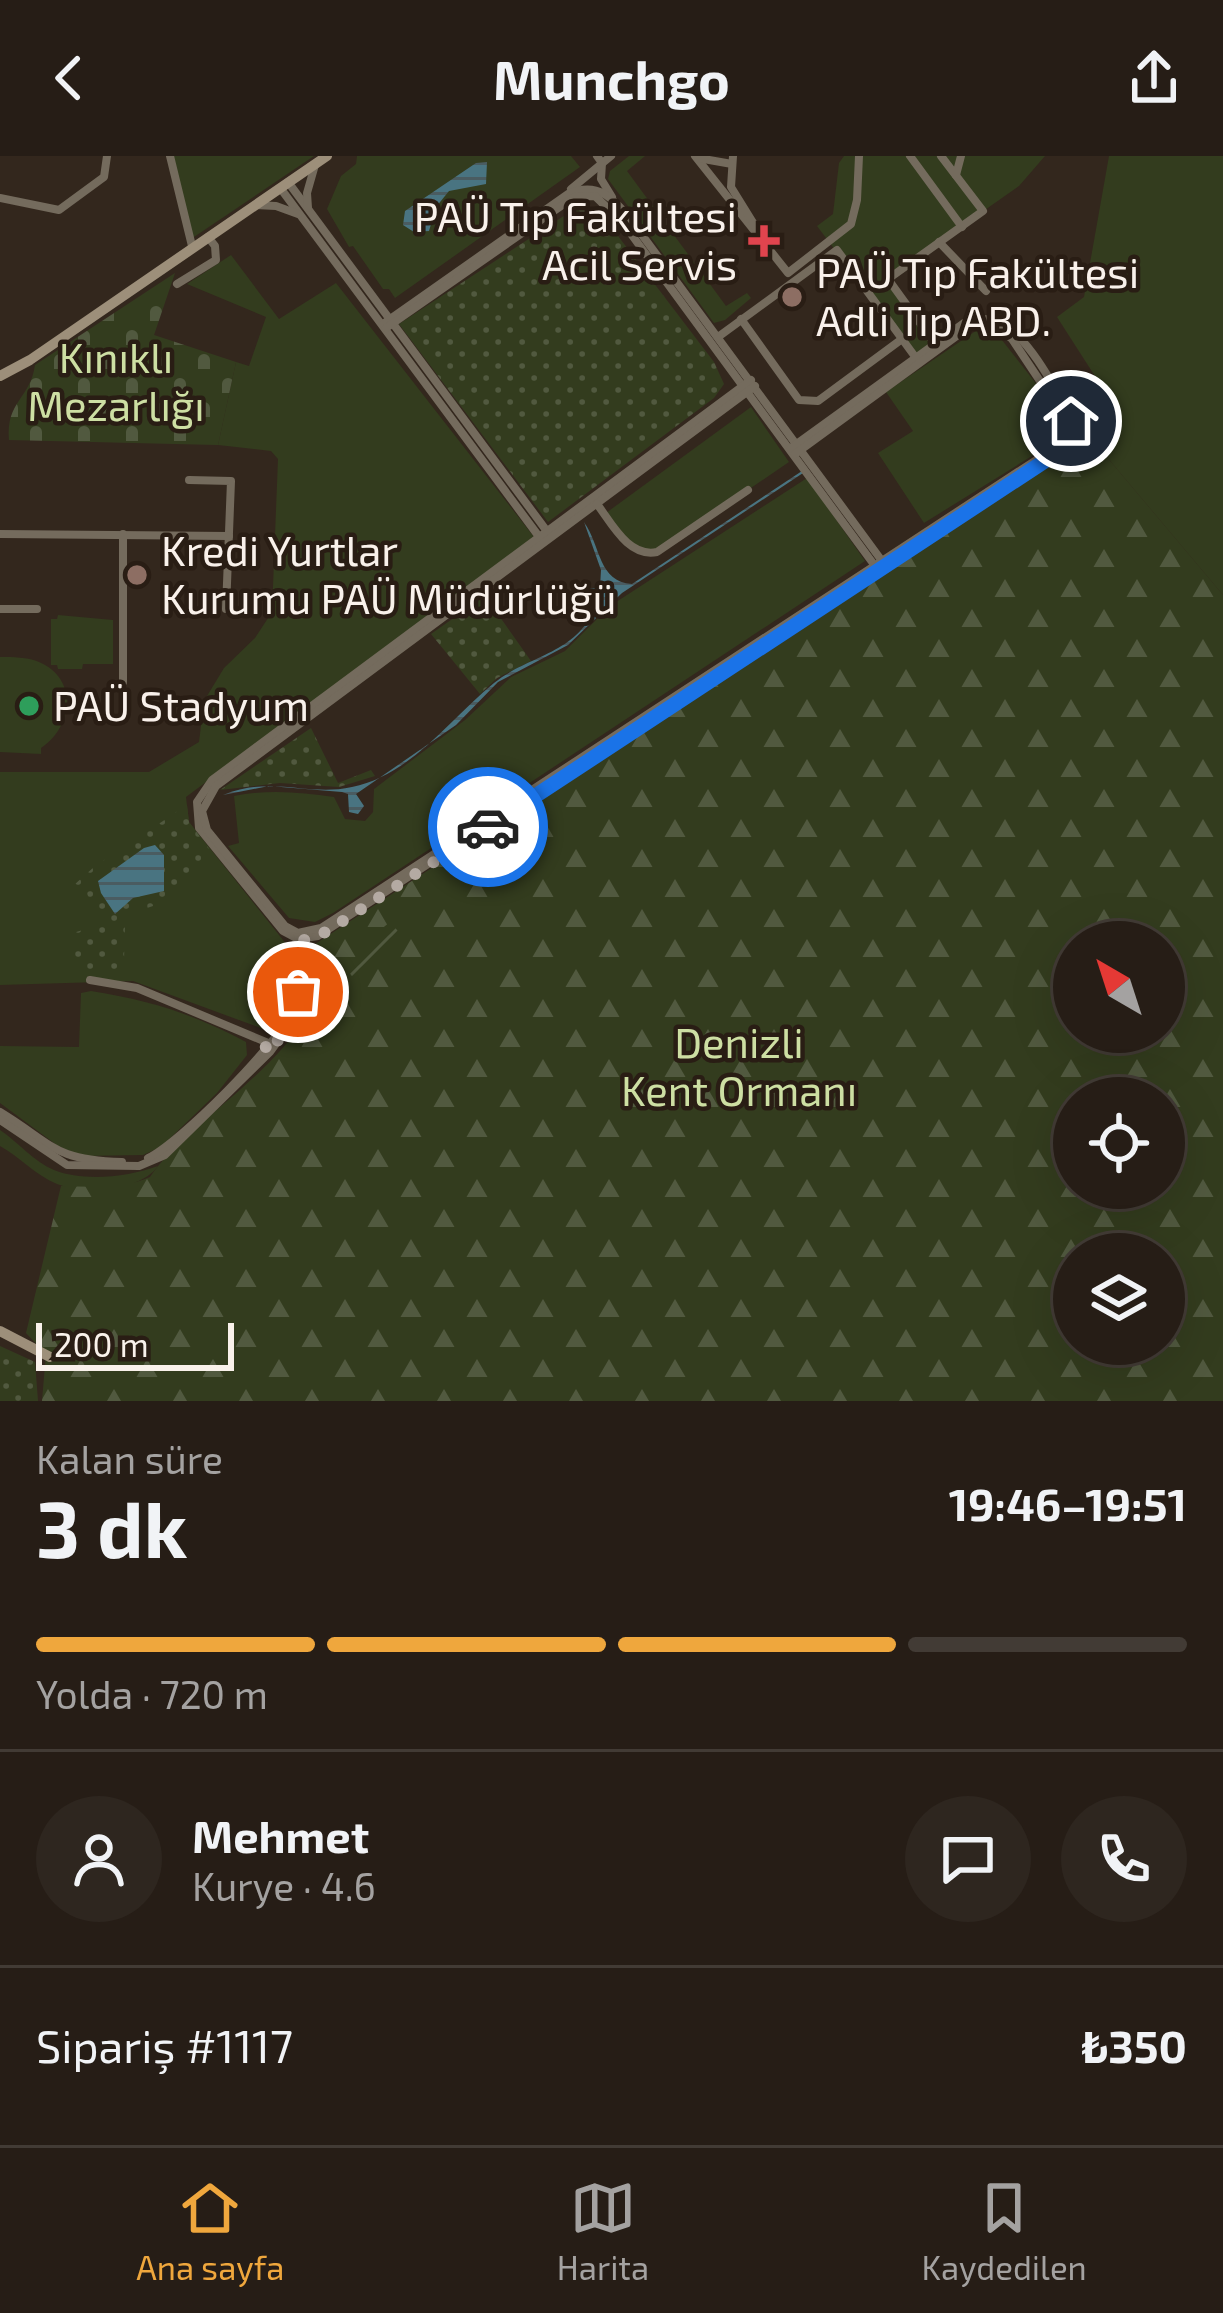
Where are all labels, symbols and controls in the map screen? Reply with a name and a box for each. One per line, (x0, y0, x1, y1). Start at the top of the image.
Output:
icon: back (36, 45, 102, 111)
icon: share (1121, 45, 1187, 111)
text: Munchgo (493, 46, 730, 111)
place label: PAÜ Tıp Fakültesi Acil Servis (414, 190, 737, 288)
marker: PAÜ Tıp Fakültesi Acil Servis (748, 225, 780, 257)
place label: PAÜ Tıp Fakültesi Adli Tıp ABD. (816, 246, 1139, 344)
marker: PAÜ Tıp Fakültesi Adli Tıp ABD. (779, 284, 805, 310)
park label: Kınıklı Mezarlığı (27, 331, 205, 429)
pin (1020, 370, 1122, 472)
icon: home (1038, 388, 1104, 454)
place label: Kredi Yurtlar Kurumu PAÜ Müdürlüğü (161, 524, 617, 622)
marker: Kredi Yurtlar Kurumu PAÜ Müdürlüğü (124, 562, 150, 588)
place label: PAÜ Stadyum (53, 679, 309, 729)
marker: PAÜ Stadyum (16, 693, 42, 719)
courier (428, 767, 548, 887)
icon: car (455, 794, 521, 860)
north arrow (1053, 921, 1185, 1053)
map controls (1053, 921, 1185, 1365)
pin (247, 941, 349, 1043)
icon: bag (265, 959, 331, 1025)
park label: Denizli Kent Ormanı (621, 1016, 857, 1114)
button: locate (1053, 1077, 1185, 1209)
button: layers (1053, 1233, 1185, 1365)
scale bar (36, 1317, 234, 1370)
text: 200 m (54, 1324, 149, 1364)
text: Kalan süre (36, 1435, 223, 1482)
text: 19:46–19:51 (949, 1476, 1187, 1530)
text: 3 dk (36, 1480, 187, 1574)
text: Yolda · 720 m (36, 1670, 268, 1717)
button: person (36, 1796, 162, 1922)
button: chat (905, 1796, 1031, 1922)
button: phone (1061, 1796, 1187, 1922)
text: Mehmet (192, 1808, 369, 1862)
text: Kurye · 4.6 (192, 1862, 376, 1909)
text: Sipariş #1117 (36, 2018, 293, 2072)
text: ₺350 (1081, 2018, 1187, 2072)
tab: Ana sayfa (136, 2175, 284, 2287)
tab: Harita (557, 2175, 649, 2287)
tab: Kaydedilen (921, 2175, 1087, 2287)

